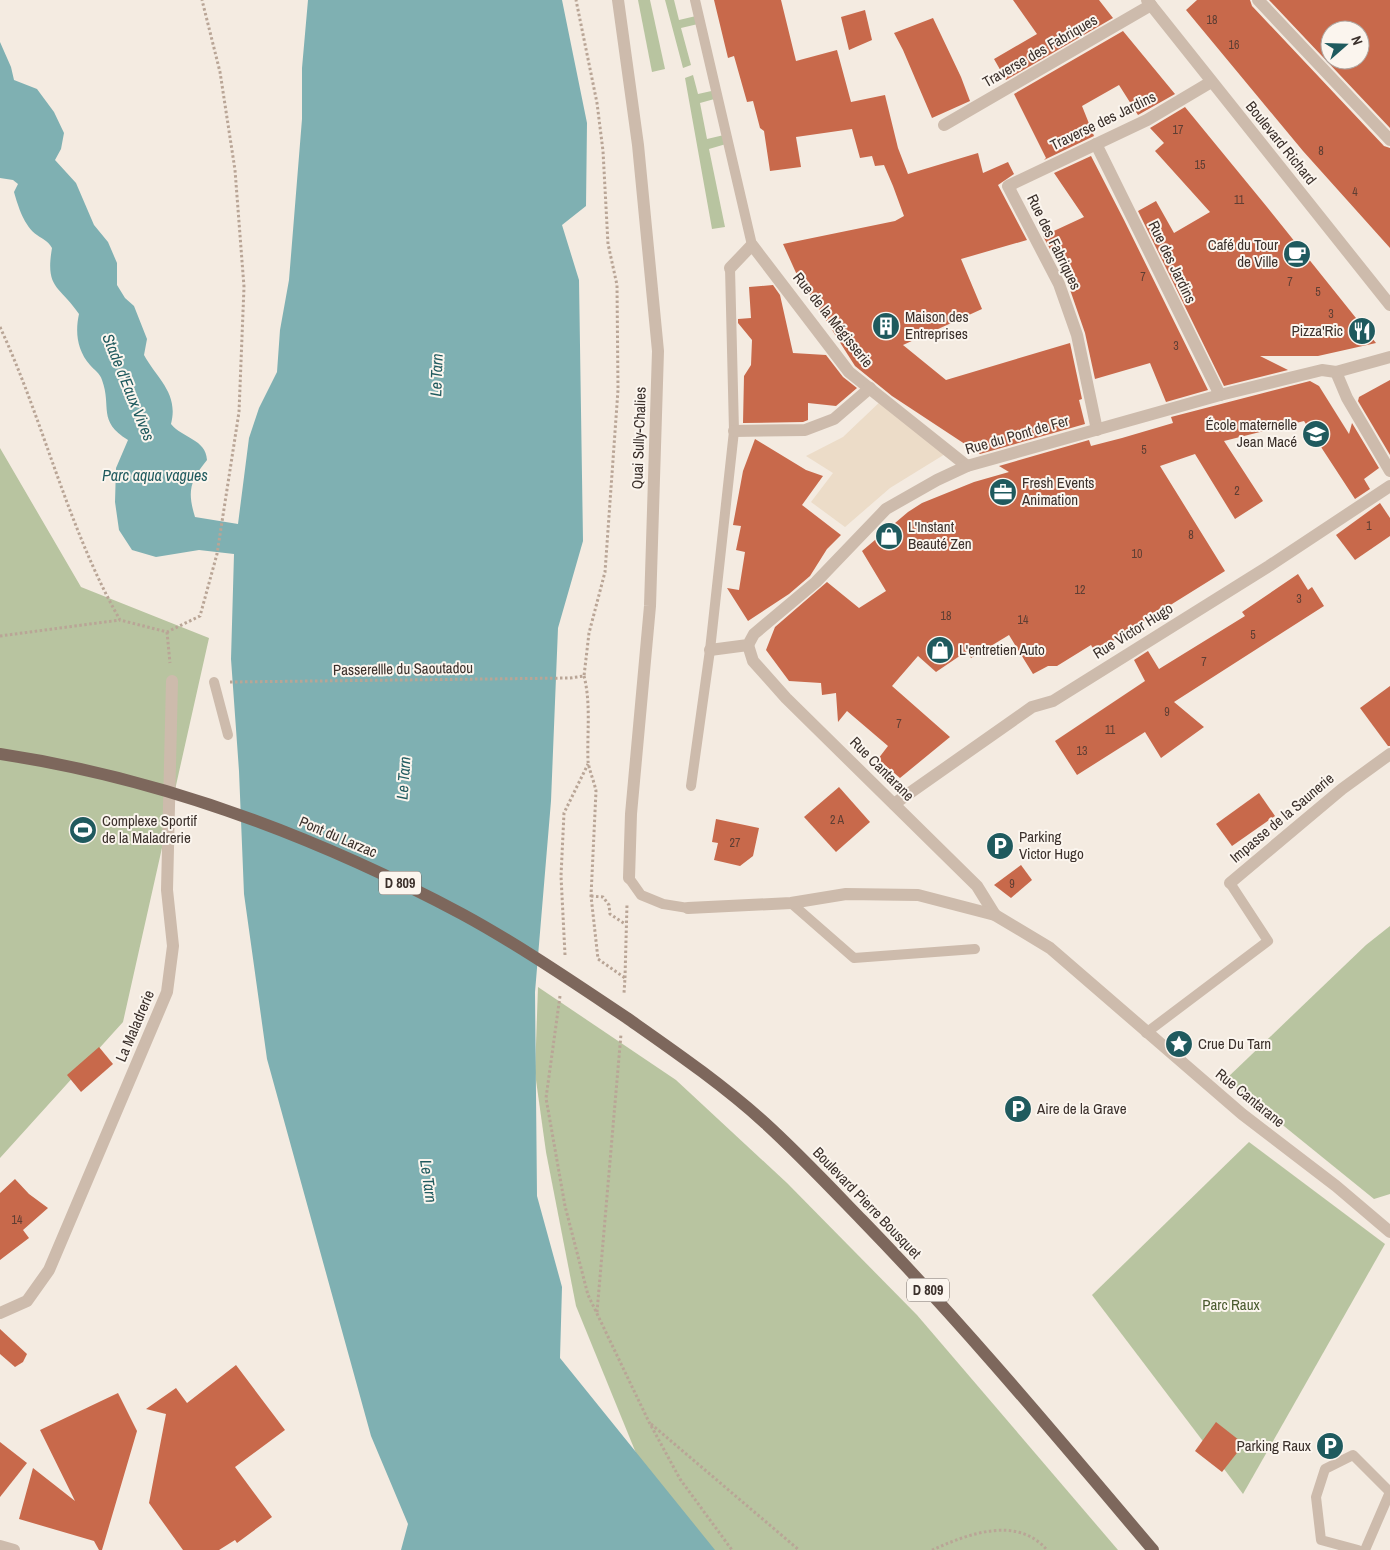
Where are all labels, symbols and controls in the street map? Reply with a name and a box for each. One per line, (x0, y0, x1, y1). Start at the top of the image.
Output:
street label: Traverse des Fabriques (978, 9, 1101, 92)
house number: 18 (1207, 12, 1217, 28)
north arrow (1320, 20, 1370, 70)
text: N (1347, 34, 1367, 48)
house number: 16 (1229, 37, 1239, 53)
street label: Traverse des Jardins (1046, 86, 1159, 155)
street label: Boulevard Richard (1241, 96, 1322, 189)
house number: 17 (1173, 122, 1184, 138)
house number: 8 (1318, 143, 1324, 159)
house number: 15 (1195, 157, 1206, 173)
house number: 4 (1352, 184, 1358, 200)
street label: Rue des Fabriques (1022, 190, 1087, 293)
house number: 11 (1234, 192, 1245, 208)
street label: Rue des Jardins (1143, 217, 1202, 307)
place label: Café du Tour de Ville (1208, 234, 1278, 272)
cafe icon: Café du Tour de Ville (1282, 239, 1312, 269)
street label: Rue de la Mégisserie (788, 268, 878, 372)
house number: 7 (1140, 269, 1146, 285)
house number: 7 (1287, 274, 1293, 290)
house number: 5 (1315, 284, 1321, 300)
place label: Maison des Entreprises (905, 306, 969, 344)
house number: 3 (1328, 306, 1334, 322)
building icon: Maison des Entreprises (871, 311, 901, 341)
restaurant icon: Pizza'Ric (1347, 316, 1377, 346)
place label: Pizza'Ric (1291, 320, 1343, 341)
water label: Stade d'Eaux Vives (97, 330, 161, 444)
house number: 3 (1173, 338, 1179, 354)
water label: Le Tarn (424, 353, 448, 397)
street label: Quai Sully-Chalies (626, 386, 651, 490)
street label: Rue du Pont de Fer (963, 410, 1071, 459)
place label: École maternelle Jean Macé (1205, 414, 1297, 452)
school or university icon: École maternelle Jean Macé (1301, 419, 1331, 449)
house number: 5 (1141, 442, 1147, 458)
water label: Parc aqua vagues (102, 464, 208, 486)
place label: Fresh Events Animation (1021, 472, 1094, 510)
office icon: Fresh Events Animation (988, 477, 1018, 507)
house number: 2 (1234, 483, 1240, 499)
place label: L'Instant Beauté Zen (908, 516, 972, 554)
house number: 1 (1366, 518, 1372, 534)
shop icon: L'Instant Beauté Zen (874, 521, 904, 551)
house number: 8 (1188, 527, 1194, 543)
house number: 10 (1132, 546, 1142, 562)
house number: 12 (1075, 582, 1085, 598)
house number: 3 (1296, 591, 1302, 607)
street label: Rue Victor Hugo (1089, 598, 1177, 664)
house number: 18 (941, 608, 951, 624)
house number: 14 (1018, 612, 1029, 628)
house number: 5 (1250, 627, 1256, 643)
shop icon: L'entretien Auto (925, 635, 955, 665)
place label: L'entretien Auto (959, 639, 1045, 660)
house number: 7 (1201, 654, 1207, 670)
street label: Passerellle du Saoutadou (333, 657, 473, 680)
house number: 9 (1164, 704, 1170, 720)
house number: 7 (896, 716, 902, 732)
house number: 11 (1105, 722, 1116, 738)
street label: Rue Cantarane (845, 732, 919, 806)
house number: 13 (1077, 743, 1087, 759)
water label: Le Tarn (391, 756, 415, 800)
street label: Impasse de la Saunerie (1225, 768, 1338, 867)
place label: Complexe Sportif de la Maladrerie (102, 810, 198, 848)
street label: Pont du Larzac (296, 811, 380, 862)
house number: 2 A (830, 812, 845, 828)
sports icon: Complexe Sportif de la Maladrerie (68, 815, 98, 845)
place label: Parking Victor Hugo (1019, 826, 1084, 864)
parking icon: Parking Victor Hugo (985, 831, 1015, 861)
house number: 27 (730, 835, 741, 851)
road number: D 809 (379, 871, 421, 894)
house number: 9 (1009, 876, 1015, 892)
street label: La Maladrerie (110, 987, 159, 1065)
place icon: Crue Du Tarn (1164, 1029, 1194, 1059)
place label: Crue Du Tarn (1198, 1033, 1271, 1054)
street label: Rue Cantarane (1211, 1063, 1289, 1132)
parking icon: Aire de la Grave (1003, 1094, 1033, 1124)
place label: Aire de la Grave (1036, 1098, 1127, 1119)
street label: Boulevard Pierre Bousquet (809, 1142, 927, 1263)
water label: Le Tarn (415, 1158, 443, 1204)
house number: 14 (12, 1212, 23, 1228)
road number: D 809 (907, 1278, 949, 1302)
park label: Parc Raux (1202, 1294, 1261, 1315)
parking icon: Parking Raux (1315, 1431, 1345, 1461)
place label: Parking Raux (1236, 1435, 1312, 1456)

